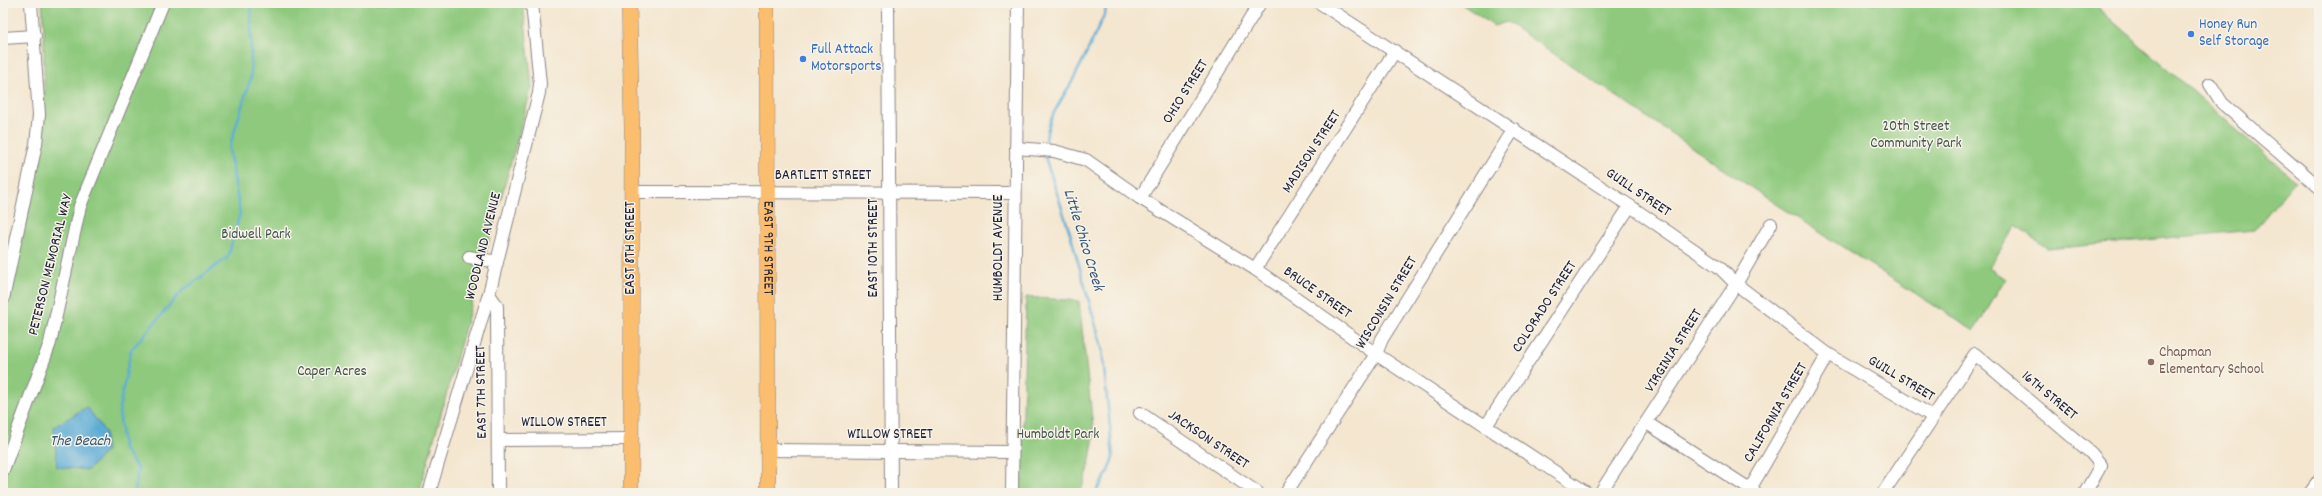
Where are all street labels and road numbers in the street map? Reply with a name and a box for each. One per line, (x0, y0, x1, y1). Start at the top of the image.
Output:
street label: OHIO STREET (1157, 55, 1215, 129)
street label: MADISON STREET (1277, 106, 1347, 198)
street label: GUILL STREET (1601, 163, 1675, 223)
street label: BARTLETT STREET (775, 165, 871, 187)
street label: WOODLAND AVENUE (460, 190, 508, 302)
street label: PETERSON MEMORIAL WAY (23, 192, 79, 338)
street label: HUMBOLDT AVENUE (988, 195, 1010, 301)
street label: EAST 10TH STREET (863, 198, 885, 298)
street label: EAST 8TH STREET (620, 201, 642, 295)
street label: EAST 9TH STREET (756, 201, 779, 295)
street label: WISCONSIN STREET (1351, 252, 1423, 354)
street label: COLORADO STREET (1507, 257, 1583, 357)
street label: BRUCE STREET (1278, 261, 1356, 325)
street label: VIRGINIA STREET (1640, 305, 1708, 397)
street label: EAST 7TH STREET (470, 345, 494, 439)
street label: GUILL STREET (1863, 350, 1939, 408)
street label: CALIFORNIA STREET (1738, 359, 1814, 467)
street label: 16TH STREET (2016, 366, 2082, 426)
street label: JACKSON STREET (1163, 405, 1253, 475)
street label: WILLOW STREET (521, 412, 607, 434)
street label: WILLOW STREET (847, 424, 933, 446)

